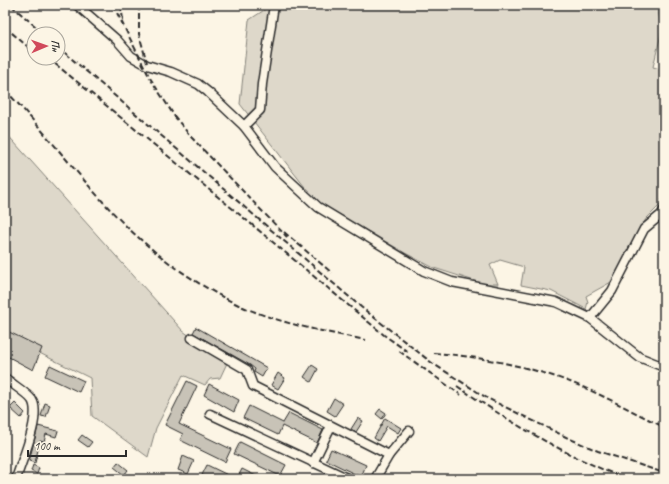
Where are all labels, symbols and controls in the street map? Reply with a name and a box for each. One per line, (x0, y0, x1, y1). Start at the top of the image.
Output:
north arrow (26, 26, 66, 66)
text: Пн (49, 40, 63, 53)
scale bar (28, 432, 126, 458)
text: 100 m (34, 438, 61, 454)

